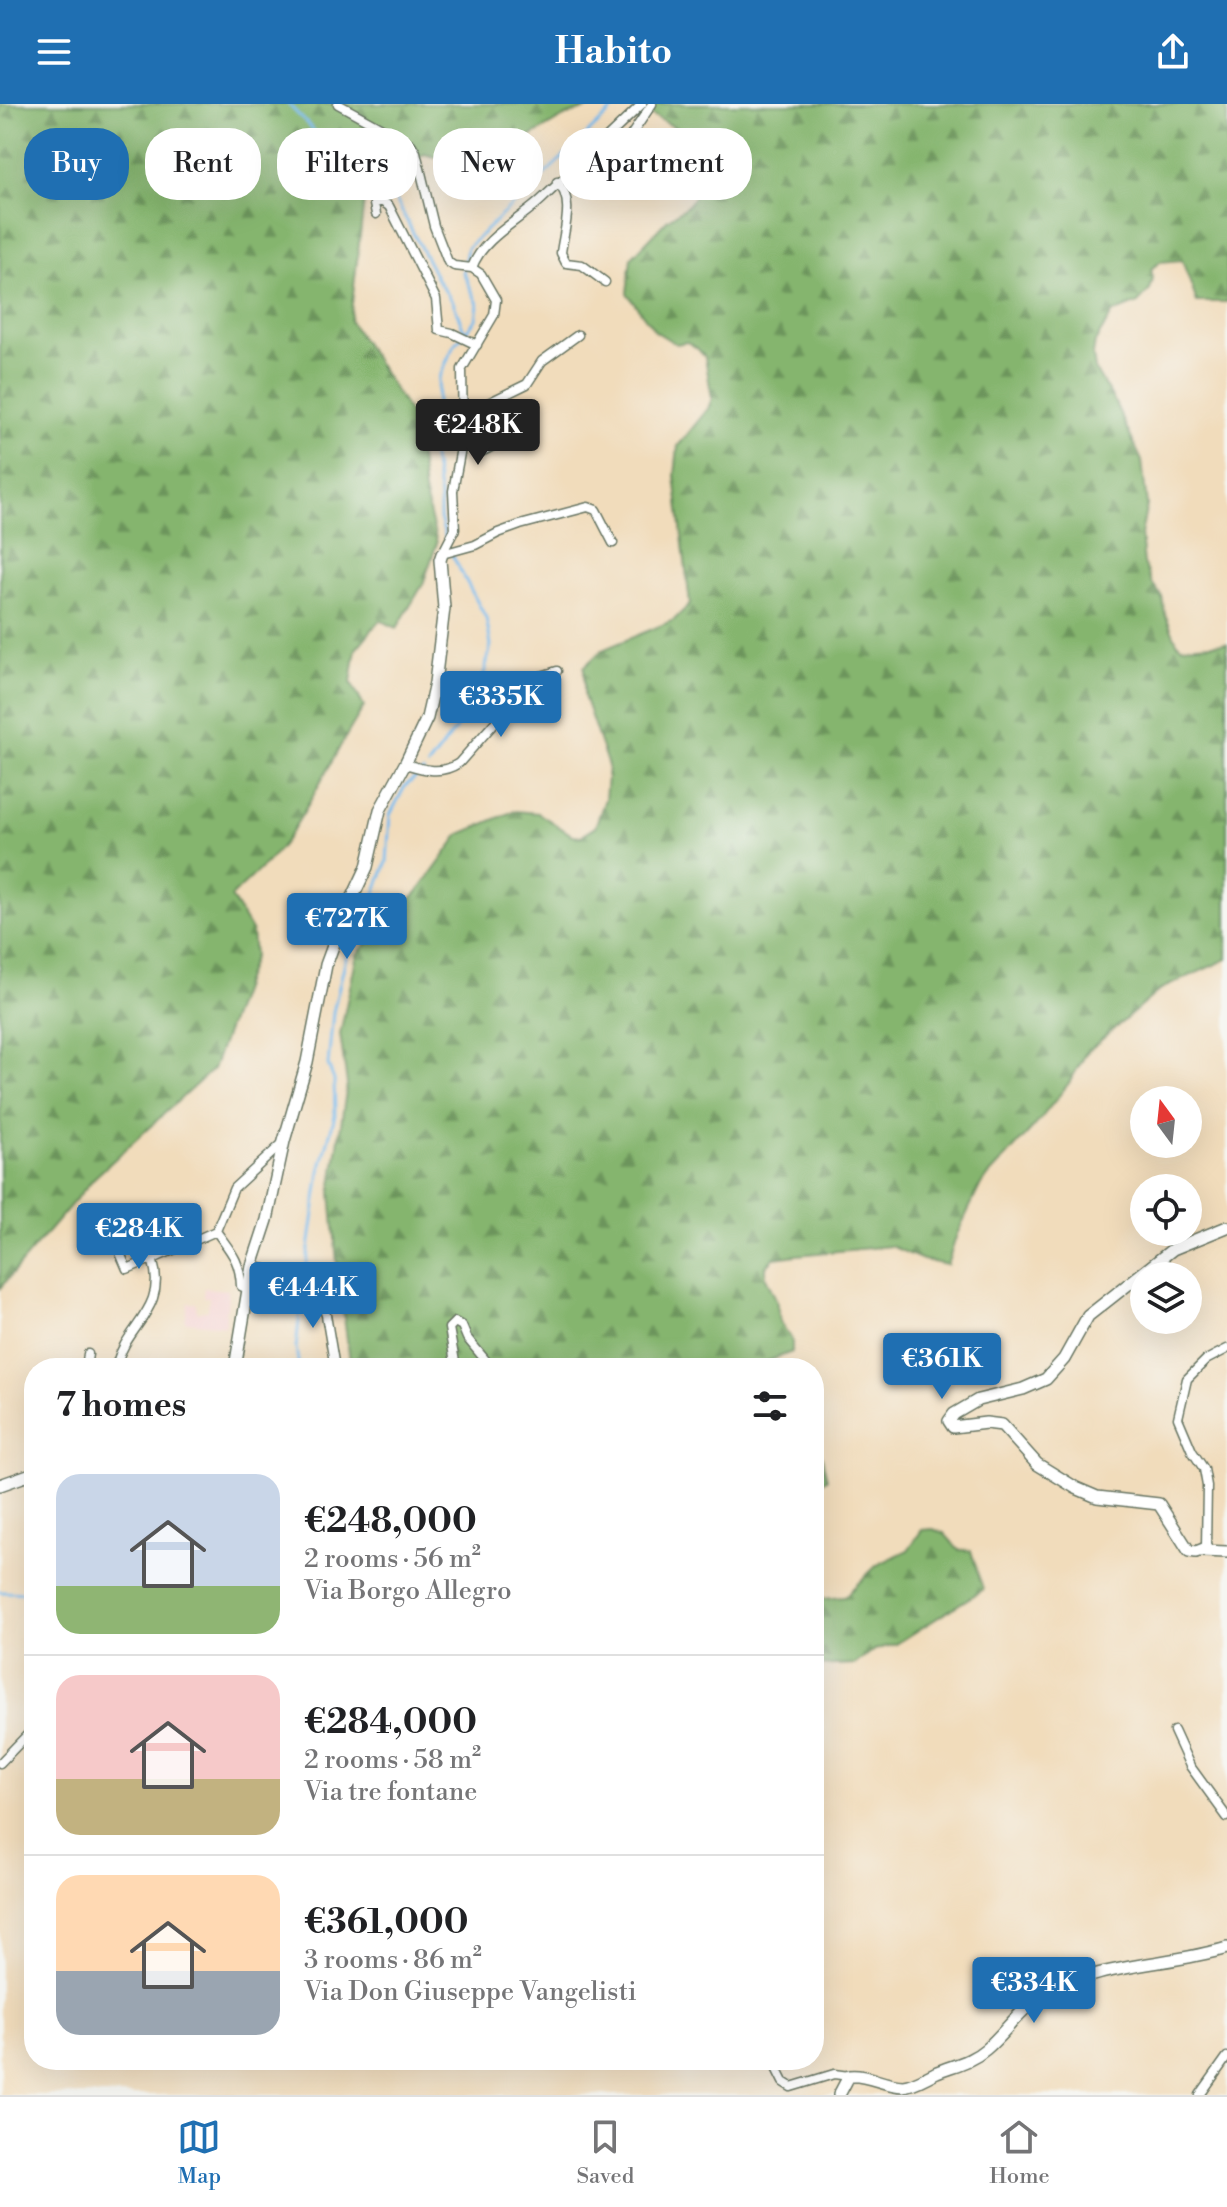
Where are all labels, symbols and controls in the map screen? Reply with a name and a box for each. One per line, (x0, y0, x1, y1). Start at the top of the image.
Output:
icon: menu (32, 30, 76, 74)
text: Habito (555, 30, 672, 75)
icon: share (1151, 30, 1195, 74)
chip: Buy (24, 128, 129, 200)
chip: Rent (145, 128, 261, 200)
chip: Filters (277, 128, 417, 200)
chip: New (433, 128, 543, 200)
chip: Apartment (559, 128, 752, 200)
pin: €248K (422, 399, 534, 467)
text: €248K (434, 409, 522, 441)
pin: €335K (445, 671, 557, 739)
text: €335K (458, 681, 544, 713)
pin: €727K (291, 893, 403, 961)
text: €727K (305, 903, 389, 935)
north arrow (1130, 1086, 1202, 1158)
map controls (1130, 1086, 1202, 1334)
button: locate (1130, 1174, 1202, 1246)
pin: €284K (83, 1203, 195, 1271)
text: €284K (95, 1213, 183, 1245)
pin: €444K (257, 1262, 369, 1330)
button: layers (1130, 1262, 1202, 1334)
text: €444K (267, 1272, 359, 1304)
pin: €361K (886, 1333, 998, 1401)
text: €361K (901, 1343, 983, 1375)
icon: filters (748, 1384, 792, 1428)
text: 7 homes (56, 1385, 186, 1427)
text: €248,000 (304, 1501, 477, 1543)
icon: home (120, 1506, 216, 1602)
text: 2 rooms · 56 m² (304, 1543, 481, 1575)
text: Via Borgo Allegro (304, 1575, 512, 1607)
text: €284,000 (304, 1702, 477, 1744)
icon: home (120, 1707, 216, 1803)
text: 2 rooms · 58 m² (304, 1744, 481, 1776)
text: Via tre fontane (304, 1776, 477, 1808)
text: €361,000 (304, 1902, 468, 1944)
icon: home (120, 1907, 216, 2003)
text: 3 rooms · 86 m² (304, 1944, 482, 1976)
pin: €334K (978, 1957, 1090, 2025)
text: €334K (990, 1967, 1078, 1999)
text: Via Don Giuseppe Vangelisti (304, 1976, 636, 2008)
tab: Map (177, 2115, 221, 2190)
tab: Saved (576, 2115, 634, 2190)
tab: Home (989, 2115, 1050, 2190)

